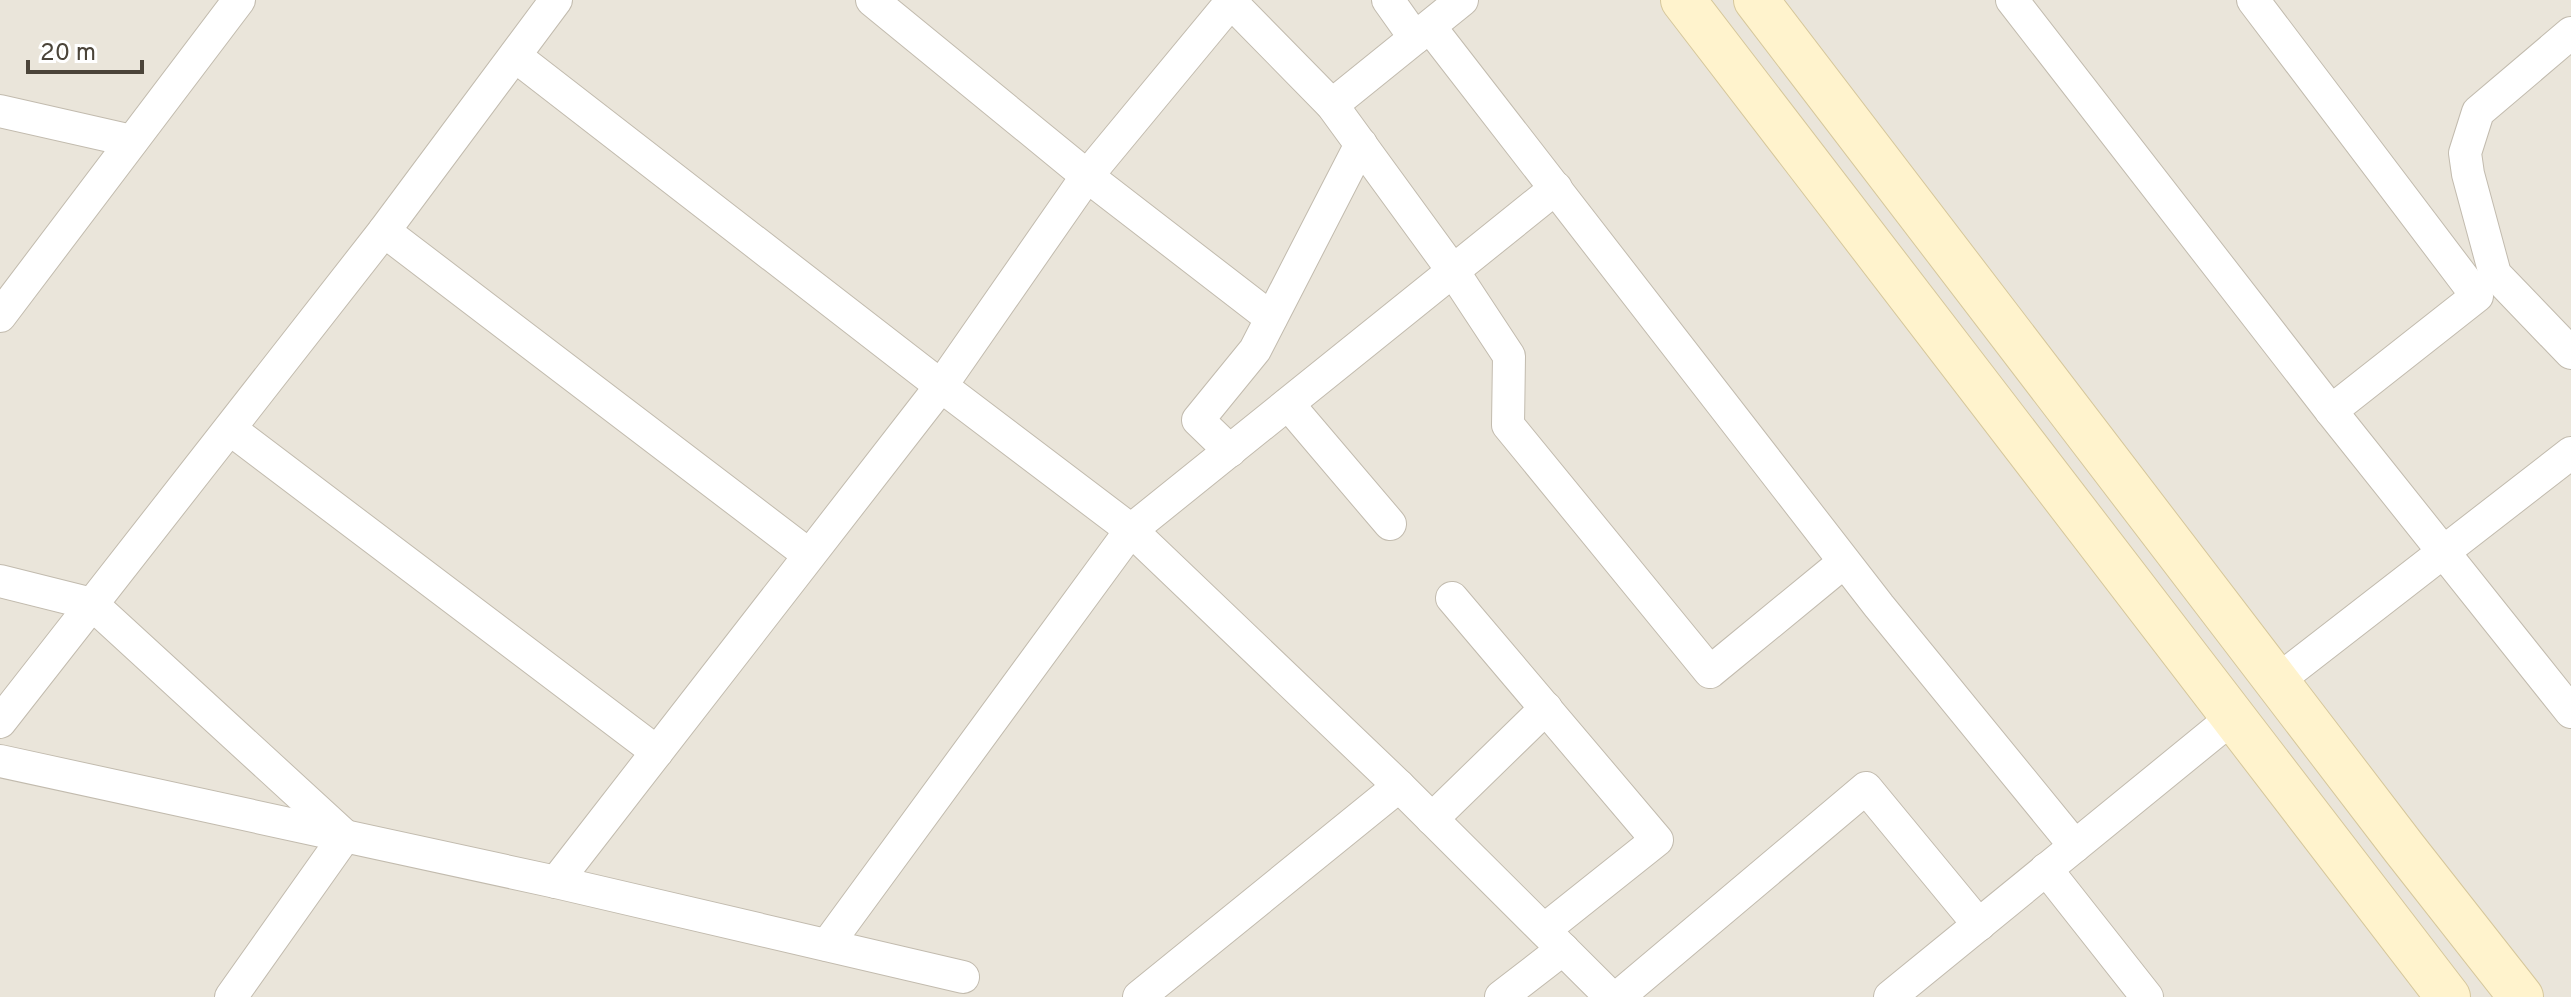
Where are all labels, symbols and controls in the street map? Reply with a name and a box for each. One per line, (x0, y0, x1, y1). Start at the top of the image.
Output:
scale bar (28, 24, 142, 74)
text: 20 m (40, 39, 96, 69)

